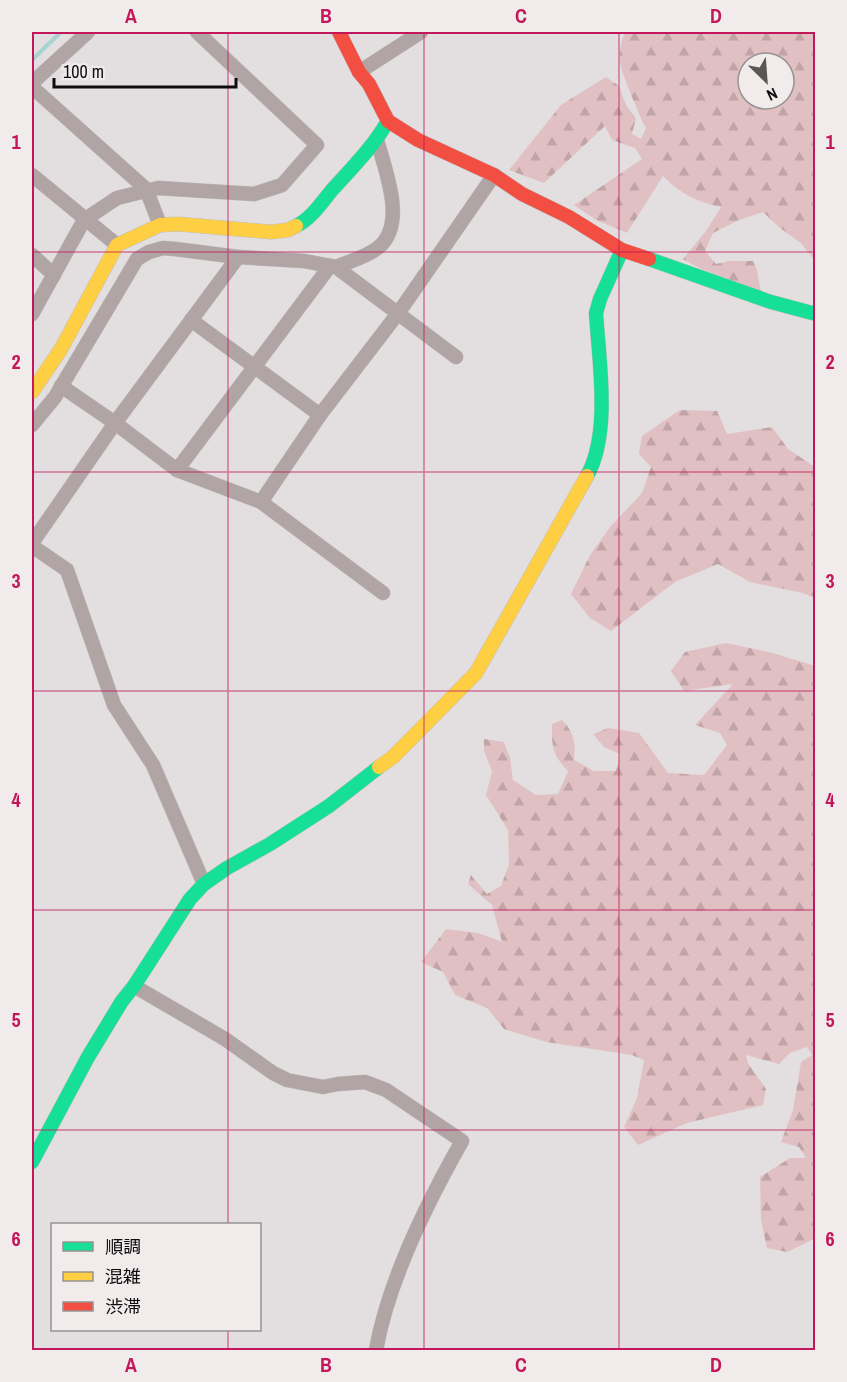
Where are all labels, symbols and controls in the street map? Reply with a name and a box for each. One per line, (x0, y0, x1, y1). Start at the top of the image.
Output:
text: A (125, 2, 137, 29)
text: B (320, 2, 332, 29)
text: C (515, 2, 527, 29)
text: D (710, 2, 722, 29)
scale bar (54, 51, 236, 89)
north arrow (736, 51, 796, 111)
text: 100 m (63, 59, 104, 84)
text: N (763, 83, 781, 107)
text: 1 (11, 128, 21, 155)
text: 1 (825, 128, 835, 155)
text: 2 (11, 348, 21, 375)
text: 2 (825, 348, 835, 375)
text: 3 (11, 567, 21, 594)
text: 3 (825, 567, 835, 594)
text: 4 (11, 786, 21, 813)
text: 4 (825, 786, 835, 813)
text: 5 (11, 1006, 21, 1033)
text: 5 (825, 1006, 835, 1033)
legend (51, 1223, 261, 1331)
text: 6 (11, 1225, 21, 1252)
text: 6 (825, 1225, 835, 1252)
text: 順調 (105, 1234, 141, 1259)
text: 混雑 (105, 1264, 141, 1289)
text: 渋滞 (105, 1294, 141, 1319)
text: A (125, 1351, 137, 1378)
text: B (320, 1351, 332, 1378)
text: C (515, 1351, 527, 1378)
text: D (710, 1351, 722, 1378)

